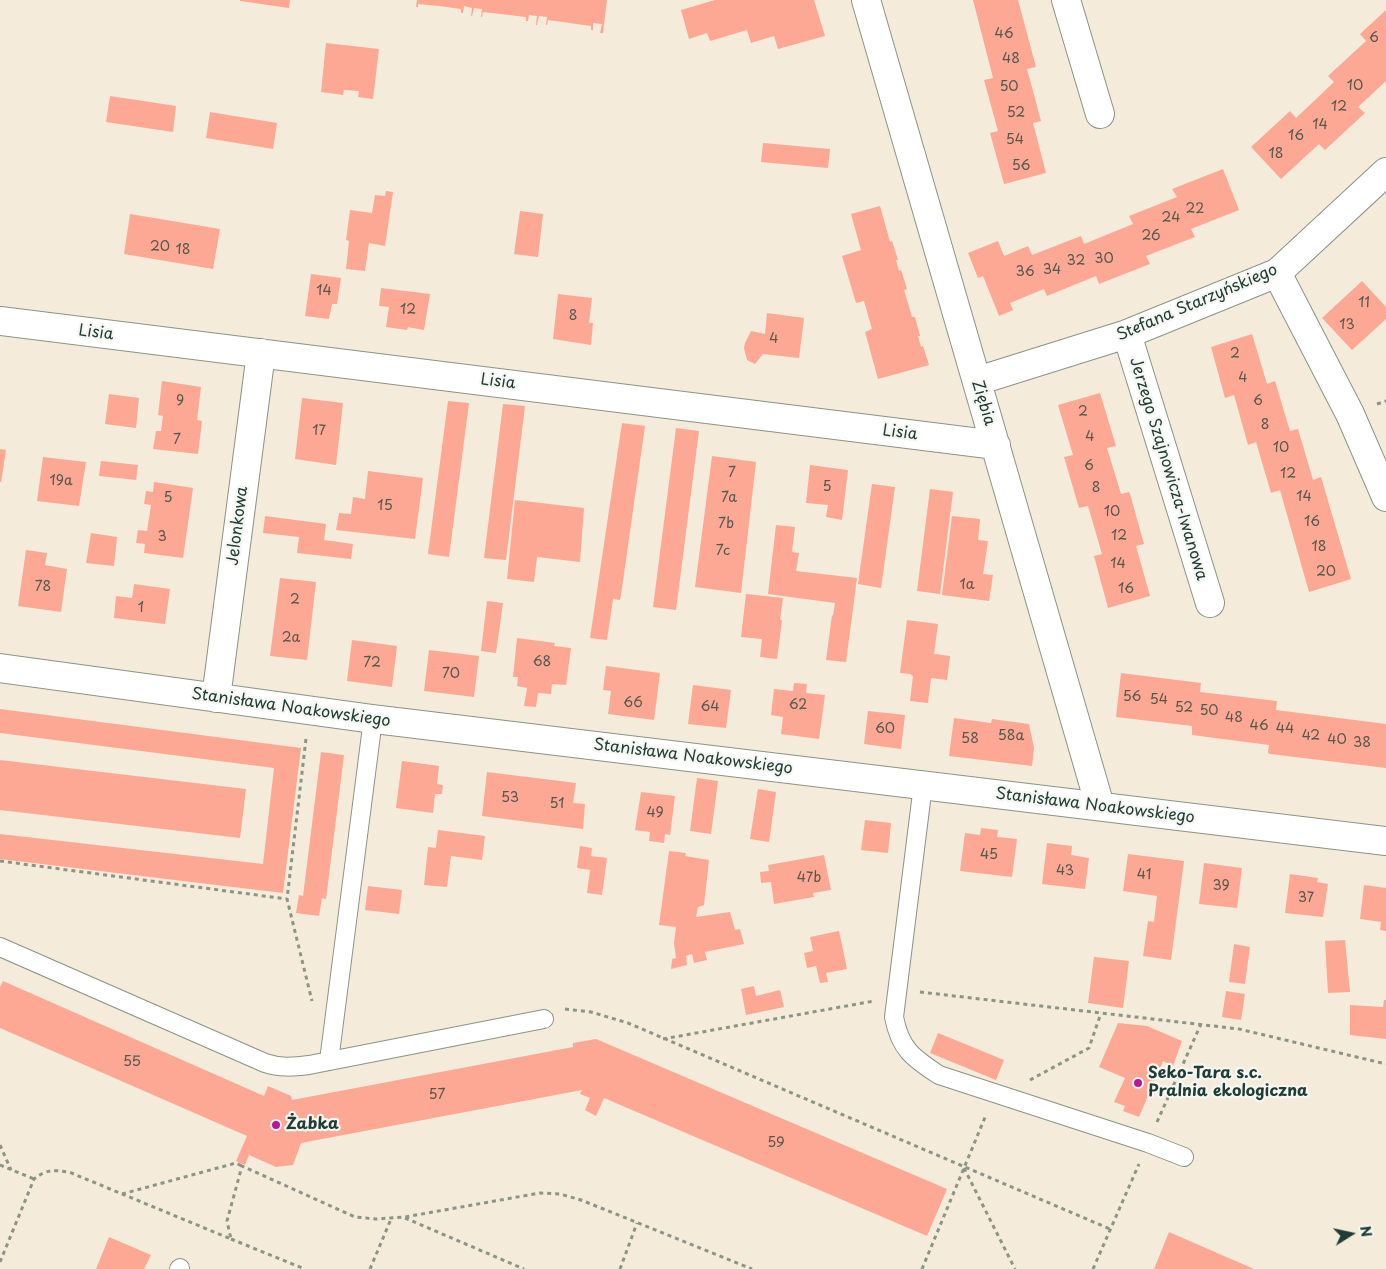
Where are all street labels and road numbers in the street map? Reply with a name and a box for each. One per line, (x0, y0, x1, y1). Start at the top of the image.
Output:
street label: Stefana Starzyńskiego (1114, 260, 1280, 346)
street label: Lisia (77, 321, 115, 345)
street label: Jerzego Szajnowicza-Iwanowa (1125, 355, 1211, 583)
street label: Lisia (479, 370, 517, 394)
street label: Ziębia (967, 378, 999, 428)
street label: Lisia (881, 421, 919, 445)
street label: Jelonkowa (224, 485, 252, 567)
street label: Stanisława Noakowskiego (190, 685, 392, 731)
street label: Stanisława Noakowskiego (592, 735, 794, 779)
street label: Stanisława Noakowskiego (994, 784, 1196, 828)

